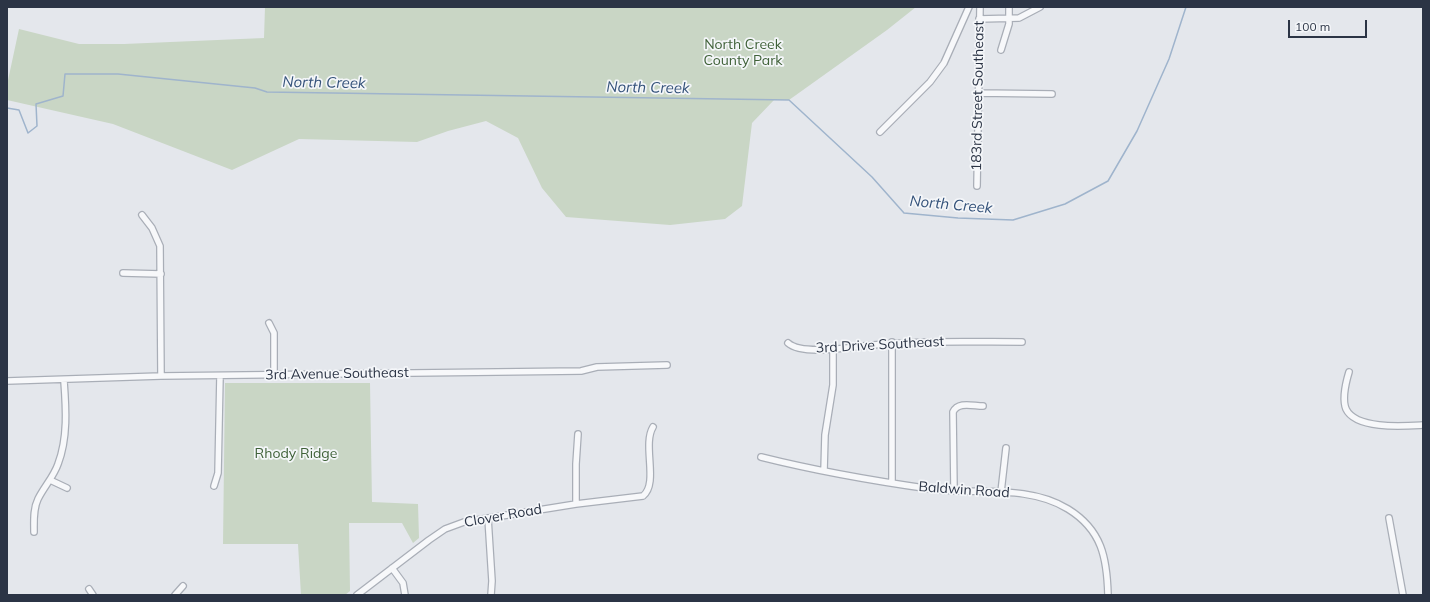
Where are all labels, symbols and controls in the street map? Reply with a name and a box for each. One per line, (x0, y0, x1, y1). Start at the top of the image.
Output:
scale bar (1290, 12, 1369, 38)
text: 100 m (1295, 19, 1330, 34)
street label: 183rd Street Southeast (968, 21, 988, 171)
park label: North Creek County Park (704, 37, 782, 70)
water label: North Creek (282, 73, 366, 93)
water label: North Creek (606, 78, 690, 98)
water label: North Creek (909, 192, 993, 218)
street label: 3rd Drive Southeast (815, 333, 945, 357)
street label: 3rd Avenue Southeast (265, 364, 409, 384)
park label: Rhody Ridge (255, 446, 337, 462)
street label: Baldwin Road (918, 478, 1010, 502)
street label: Clover Road (463, 501, 543, 531)

